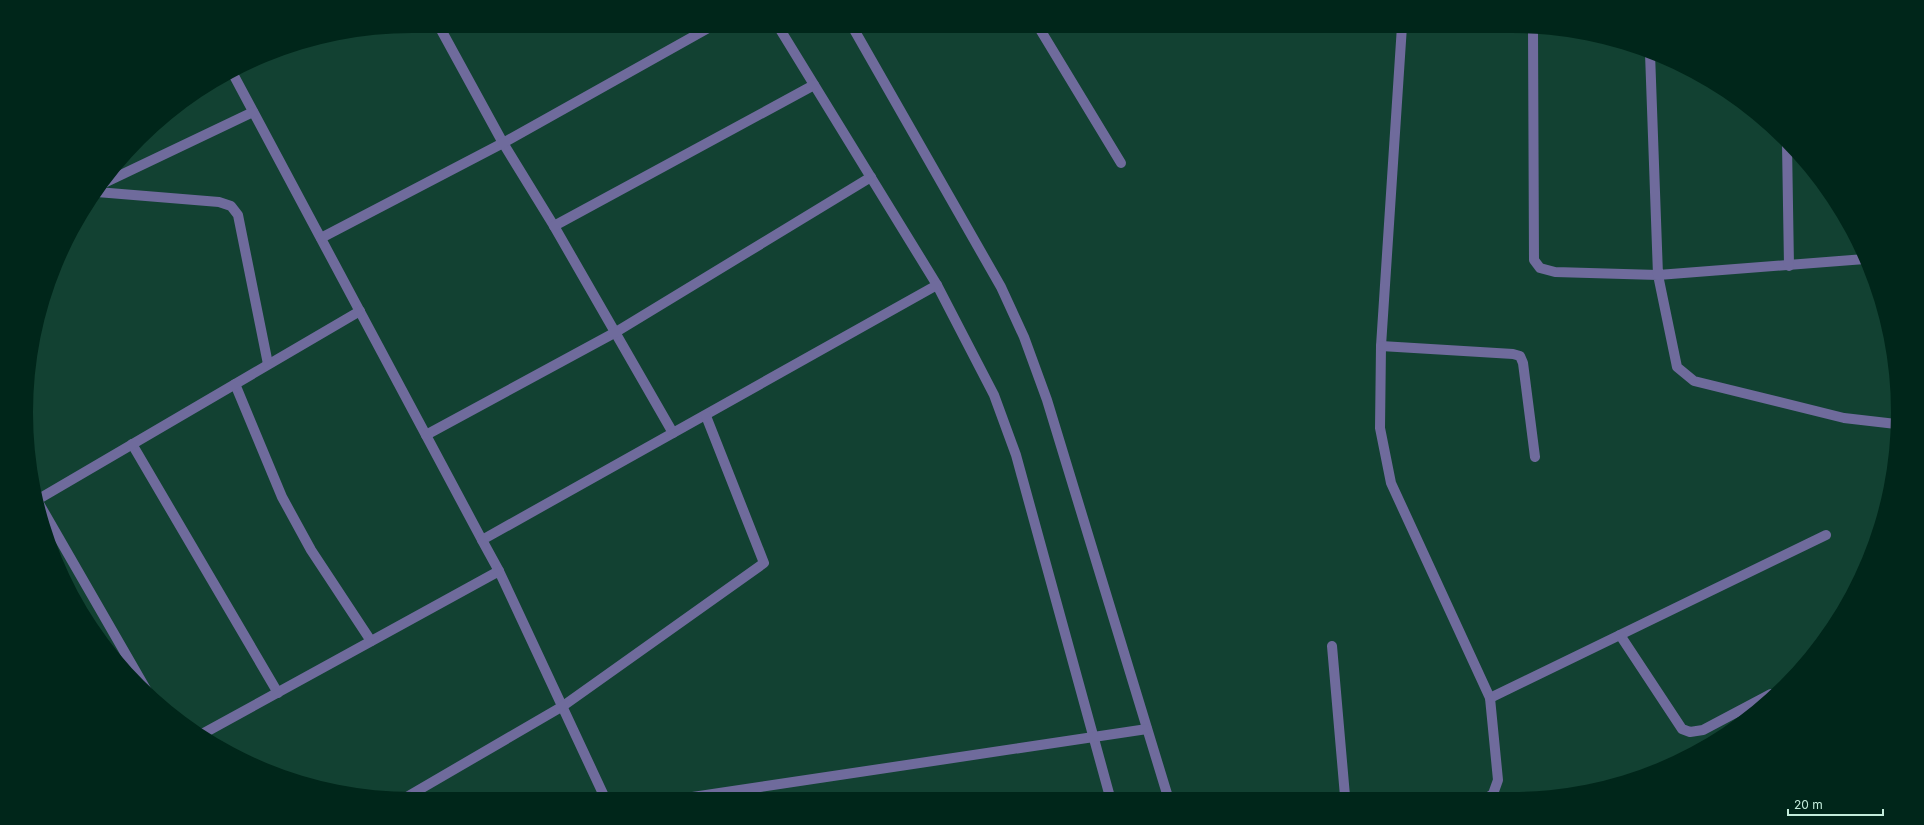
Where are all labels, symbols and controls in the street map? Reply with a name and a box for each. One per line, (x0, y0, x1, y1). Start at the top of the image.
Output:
scale bar (1788, 791, 1883, 817)
text: 20 m (1794, 797, 1823, 812)

